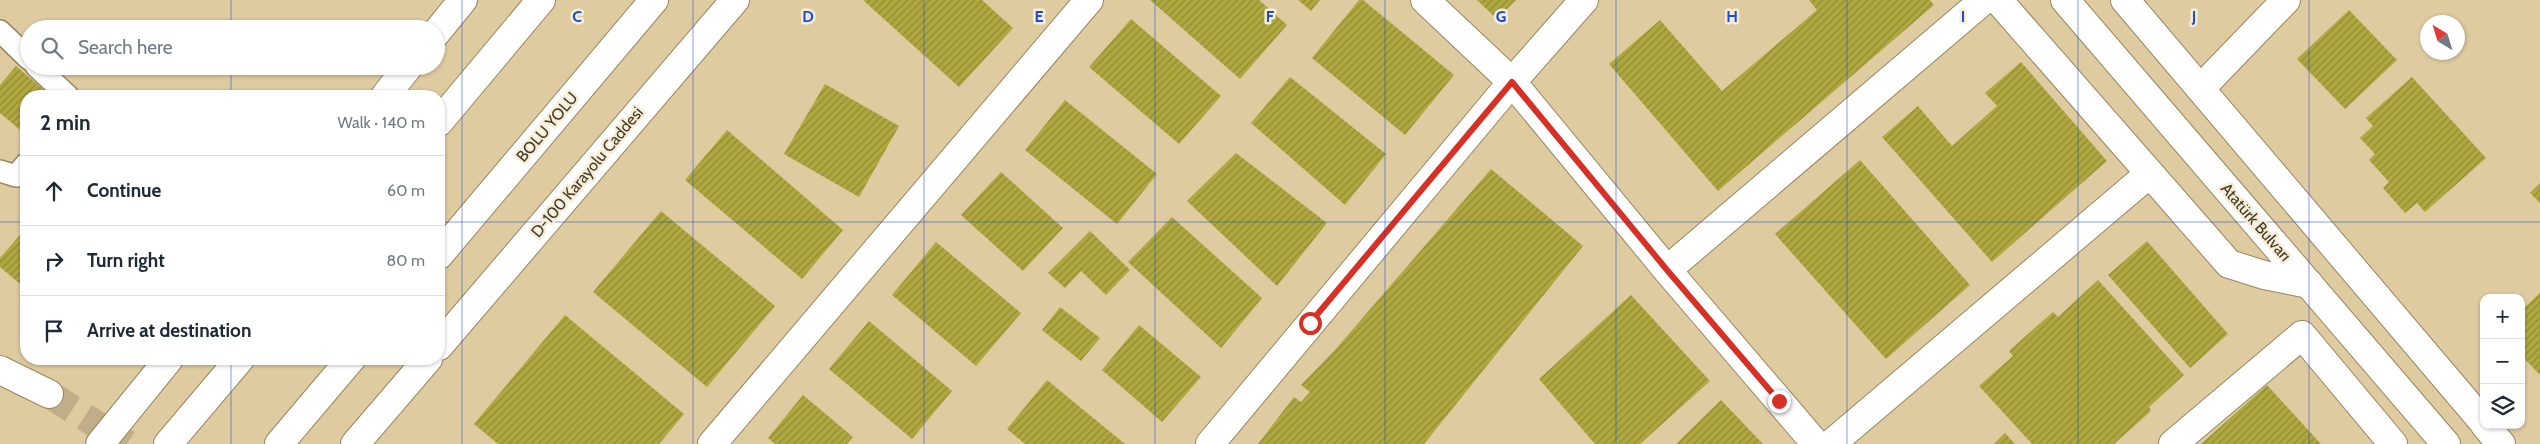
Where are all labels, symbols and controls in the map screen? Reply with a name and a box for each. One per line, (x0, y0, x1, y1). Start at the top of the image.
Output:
text: C (572, 7, 582, 26)
text: D (802, 7, 814, 26)
text: E (1034, 7, 1044, 26)
text: F (1266, 7, 1275, 26)
text: G (1496, 7, 1506, 26)
text: H (1726, 7, 1738, 26)
text: I (1961, 7, 1965, 26)
text: J (2191, 7, 2196, 26)
north arrow (2420, 15, 2465, 60)
search box (20, 20, 445, 75)
icon: search (38, 34, 66, 62)
text: Search here (78, 36, 172, 59)
street label: BOLU YOLU (512, 88, 582, 166)
street label: D-100 Karayolu Caddesi (527, 103, 647, 241)
text: 2 min (40, 110, 91, 135)
text: Walk · 140 m (338, 113, 425, 132)
icon: ahead (40, 177, 68, 205)
text: Continue (87, 179, 161, 202)
street label: Atatürk Bulvarı (2217, 179, 2295, 265)
text: 60 m (387, 181, 425, 200)
icon: right (40, 247, 68, 275)
text: Turn right (87, 249, 165, 272)
text: 80 m (387, 251, 425, 270)
map controls (2480, 294, 2525, 429)
button: + (2480, 294, 2525, 339)
route start (1299, 312, 1322, 335)
icon: arrive (40, 317, 68, 345)
text: Arrive at destination (87, 319, 251, 342)
button: − (2480, 339, 2525, 384)
button: layers (2480, 384, 2525, 429)
route end (1768, 390, 1791, 413)

